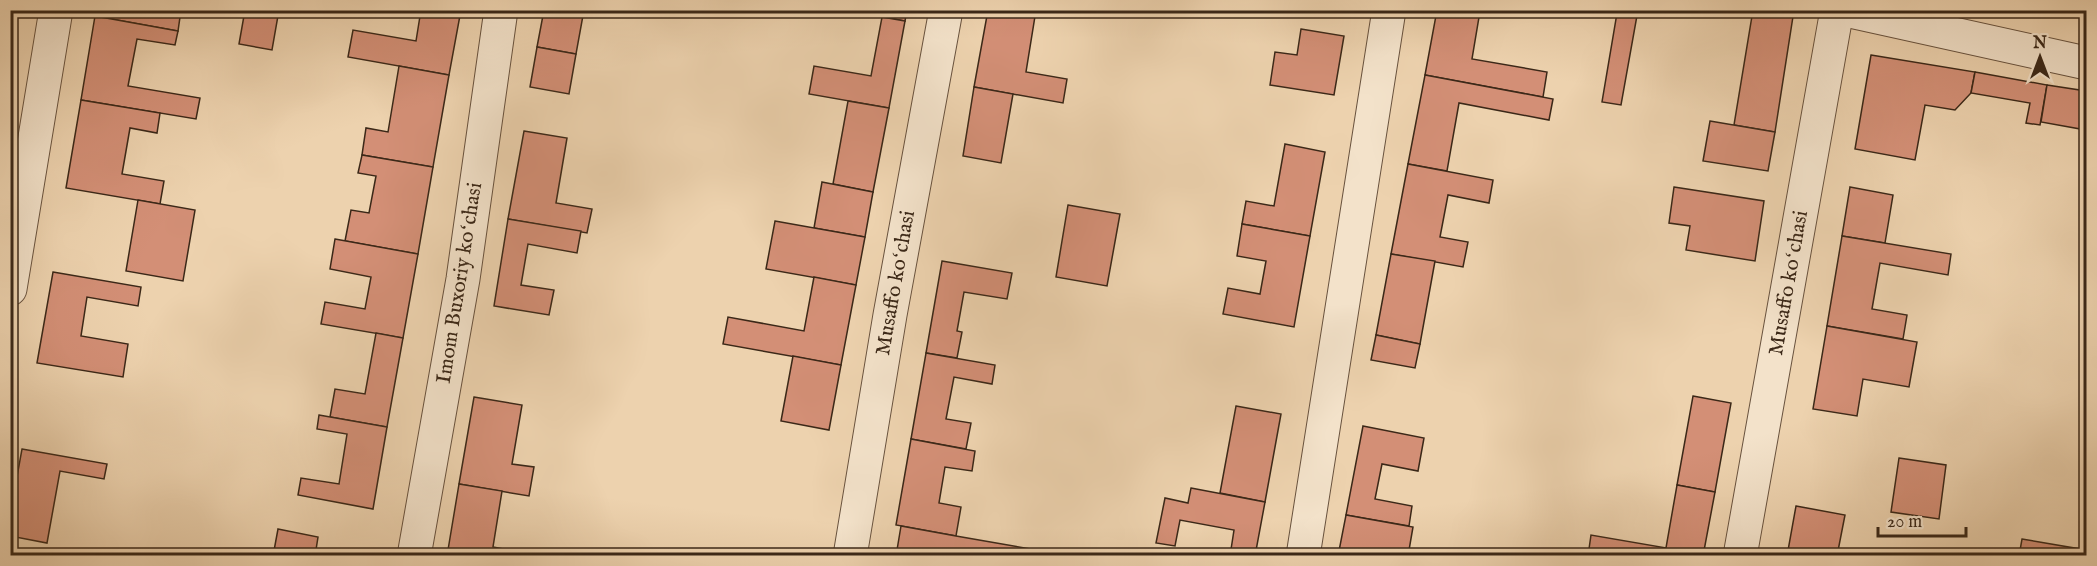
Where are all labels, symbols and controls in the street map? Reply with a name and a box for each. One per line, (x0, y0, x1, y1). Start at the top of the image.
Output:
north arrow (2010, 27, 2070, 87)
text: N (2032, 34, 2047, 54)
street label: Imom Buxoriy koʻchasi (431, 181, 489, 385)
street label: Musaffo koʻchasi (870, 208, 922, 358)
street label: Musaffo koʻchasi (1763, 208, 1815, 358)
scale bar (1878, 500, 1966, 538)
text: 20 m (1887, 511, 1922, 534)

